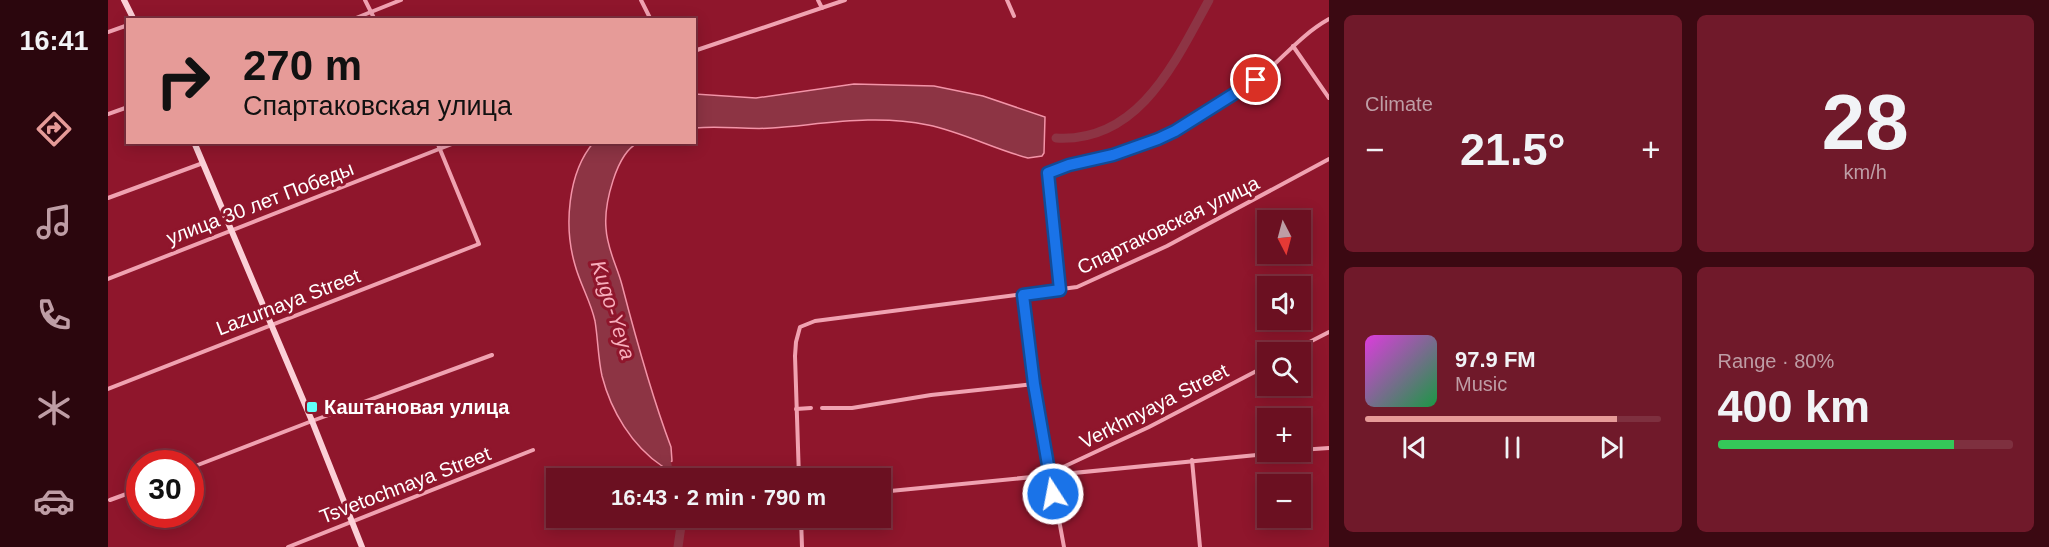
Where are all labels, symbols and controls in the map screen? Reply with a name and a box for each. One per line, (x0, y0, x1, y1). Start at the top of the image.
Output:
text: 16:41 (19, 26, 89, 56)
icon: right (144, 42, 222, 120)
text: 270 m (243, 42, 362, 89)
pin (1230, 54, 1281, 105)
icon: arrive (1239, 63, 1272, 96)
text: 28 (1822, 78, 1909, 166)
text: Спартаковская улица (243, 91, 512, 121)
text: Climate (1365, 93, 1433, 115)
icon: directions (33, 108, 75, 150)
text: 21.5° (1460, 124, 1566, 175)
text: − (1365, 131, 1384, 168)
text: + (1641, 131, 1661, 168)
street label: улица 30 лет Победы (163, 157, 357, 249)
text: km/h (1844, 161, 1887, 183)
street label: Спартаковская улица (1074, 171, 1263, 279)
icon: music (33, 201, 75, 243)
north arrow (1257, 210, 1311, 264)
map controls (1257, 210, 1311, 528)
water label: Kugo-Yeya (587, 257, 640, 362)
street label: Lazurnaya Street (213, 264, 363, 340)
button: sound (1257, 276, 1311, 330)
icon: phone (33, 294, 75, 336)
button: search (1257, 342, 1311, 396)
text: 97.9 FM (1455, 347, 1536, 372)
text: Range · 80% (1718, 350, 1834, 372)
street label: Verkhnyaya Street (1076, 359, 1232, 453)
text: Music (1455, 373, 1507, 395)
text: 400 km (1718, 381, 1870, 432)
icon: climate (33, 387, 75, 429)
place label: Каштановая улица (324, 396, 510, 418)
marker: Каштановая улица (305, 400, 319, 414)
button: + (1257, 408, 1311, 462)
icon: previous (1398, 431, 1431, 464)
icon: pause (1496, 431, 1529, 464)
icon: next (1595, 431, 1628, 464)
street label: Tsvetochnaya Street (316, 442, 494, 528)
speed limit sign: 30 (126, 450, 204, 528)
position arrow (1021, 462, 1085, 526)
button: − (1257, 474, 1311, 528)
icon: car (33, 480, 75, 522)
text: 16:43 · 2 min · 790 m (611, 485, 826, 510)

